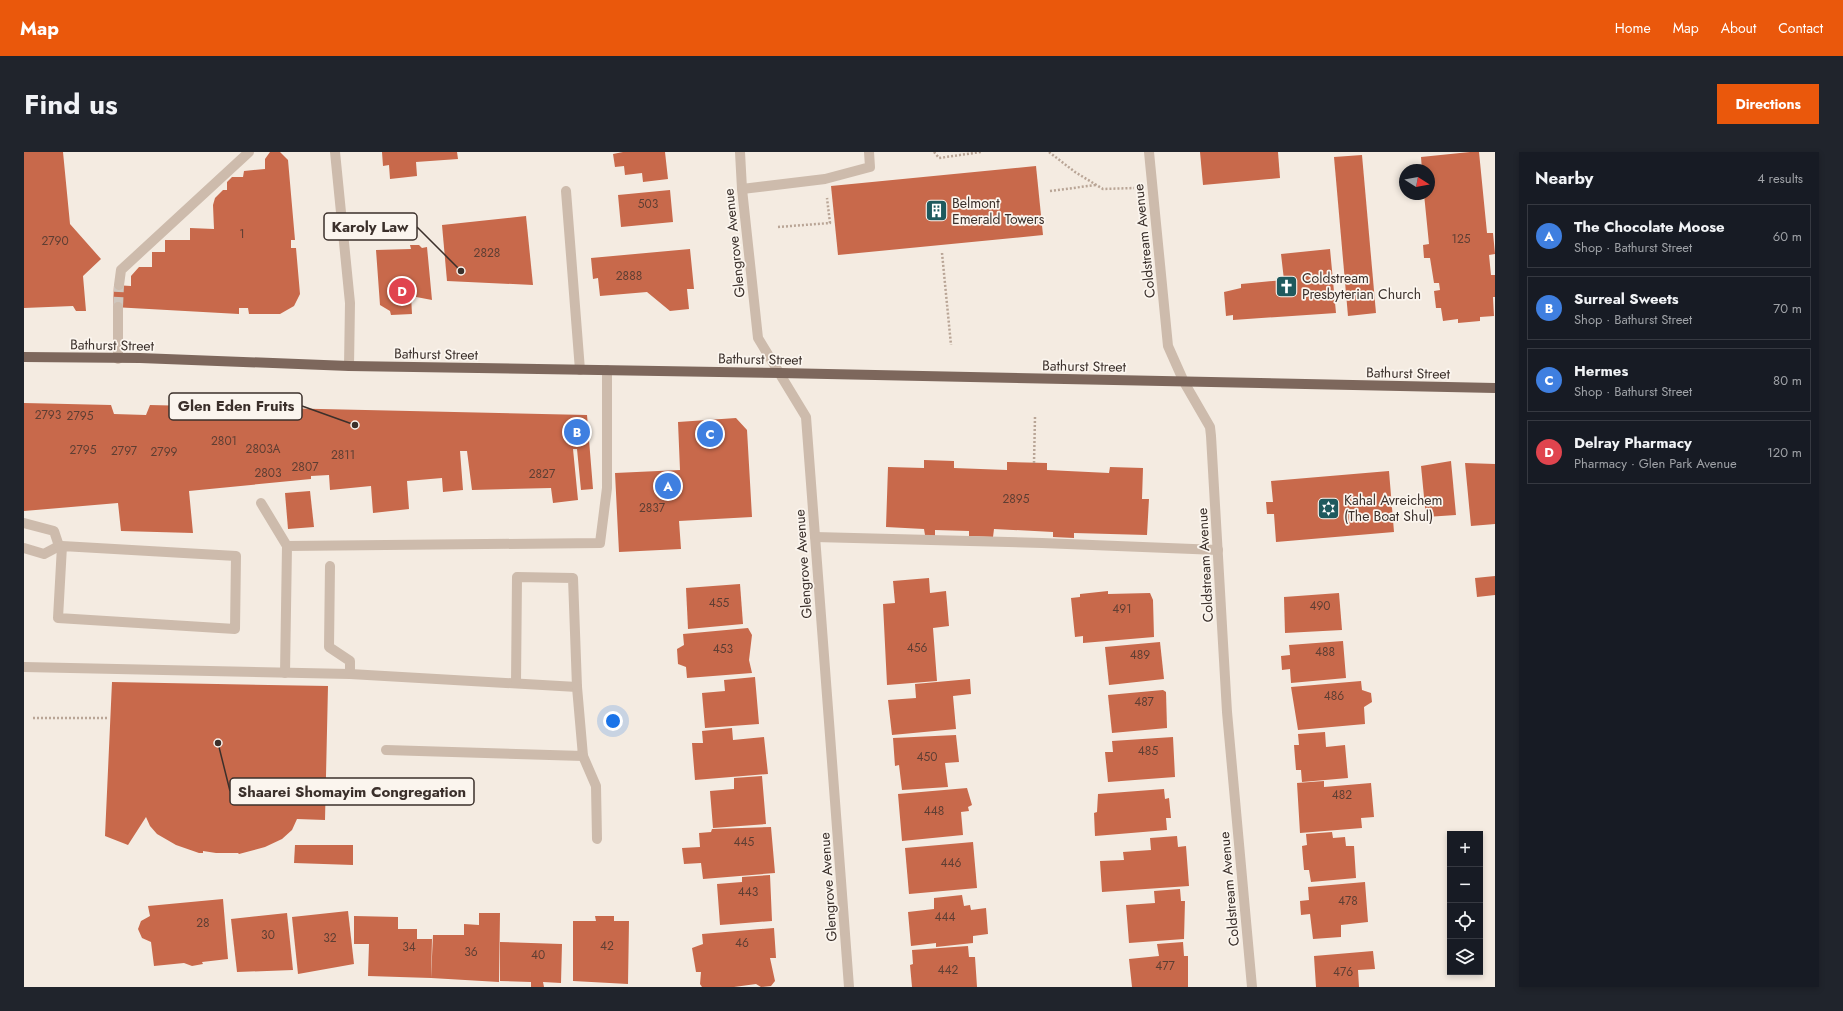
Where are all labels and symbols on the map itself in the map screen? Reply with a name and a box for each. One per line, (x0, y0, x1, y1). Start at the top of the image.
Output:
north arrow (1399, 164, 1435, 200)
street label: Coldstream Avenue (1128, 183, 1160, 299)
street label: Glengrove Avenue (718, 187, 750, 299)
place label: Belmont Emerald Towers (952, 193, 1045, 229)
house number: 503 (638, 195, 659, 213)
building icon: Belmont Emerald Towers (924, 198, 950, 224)
callout: Karoly Law (324, 213, 417, 240)
text: Karoly Law (331, 216, 409, 238)
house number: 1 (239, 225, 245, 243)
house number: 125 (1452, 230, 1471, 248)
house number: 2790 (41, 232, 69, 250)
house number: 2828 (474, 244, 500, 262)
house number: 2888 (616, 267, 642, 285)
place label: Coldstream Presbyterian Church (1302, 268, 1421, 304)
church icon: Coldstream Presbyterian Church (1274, 273, 1300, 299)
pin: D (389, 276, 415, 306)
street label: Bathurst Street (70, 334, 155, 356)
street label: Bathurst Street (394, 343, 479, 365)
street label: Bathurst Street (718, 348, 803, 370)
street label: Bathurst Street (1042, 355, 1127, 377)
street label: Bathurst Street (1366, 362, 1451, 384)
callout: Glen Eden Fruits (169, 393, 302, 420)
text: Glen Eden Fruits (178, 395, 294, 417)
house number: 2793 (35, 406, 62, 424)
house number: 2795 (67, 407, 94, 425)
pin: B (564, 417, 590, 447)
pin: C (697, 419, 723, 449)
house number: 2801 (211, 432, 237, 450)
house number: 2803A (246, 440, 281, 458)
house number: 2795 (70, 441, 97, 459)
house number: 2797 (111, 442, 138, 460)
house number: 2799 (151, 443, 178, 461)
house number: 2811 (331, 446, 355, 464)
house number: 2807 (292, 458, 319, 476)
house number: 2803 (254, 464, 282, 482)
house number: 2827 (529, 465, 556, 483)
pin: A (655, 471, 681, 501)
house number: 2895 (1002, 490, 1030, 508)
place label: Kahal Avreichem (The Boat Shul) (1344, 490, 1442, 526)
synagogue icon: Kahal Avreichem (The Boat Shul) (1316, 495, 1342, 521)
house number: 2837 (639, 499, 666, 517)
street label: Coldstream Avenue (1192, 507, 1218, 623)
street label: Glengrove Avenue (789, 509, 817, 619)
house number: 455 (709, 594, 729, 612)
house number: 490 (1309, 597, 1331, 615)
house number: 491 (1112, 600, 1132, 618)
house number: 456 (907, 639, 927, 657)
house number: 453 (713, 640, 734, 658)
house number: 488 (1315, 643, 1335, 661)
house number: 489 (1130, 646, 1150, 664)
house number: 486 (1324, 687, 1344, 705)
house number: 487 (1134, 693, 1155, 711)
your location (603, 711, 623, 731)
house number: 485 (1138, 742, 1158, 760)
house number: 450 (917, 748, 937, 766)
callout: Shaarei Shomayim Congregation (230, 778, 474, 805)
text: Shaarei Shomayim Congregation (238, 781, 466, 803)
house number: 482 (1332, 786, 1352, 804)
house number: 448 (924, 802, 944, 820)
street label: Coldstream Avenue (1214, 831, 1244, 947)
street label: Glengrove Avenue (814, 832, 842, 942)
house number: 445 (734, 833, 755, 851)
house number: 446 (941, 854, 962, 872)
house number: 443 (738, 883, 759, 901)
house number: 478 (1338, 892, 1358, 910)
house number: 444 (935, 908, 956, 926)
house number: 28 (196, 914, 210, 932)
house number: 30 (261, 926, 275, 944)
house number: 32 (323, 929, 337, 947)
house number: 46 (735, 934, 749, 952)
house number: 42 (600, 937, 614, 955)
house number: 34 (402, 938, 416, 956)
house number: 36 (464, 943, 478, 961)
house number: 40 (531, 946, 545, 964)
house number: 477 (1155, 957, 1175, 975)
house number: 442 (938, 961, 959, 979)
house number: 476 (1333, 963, 1353, 981)

